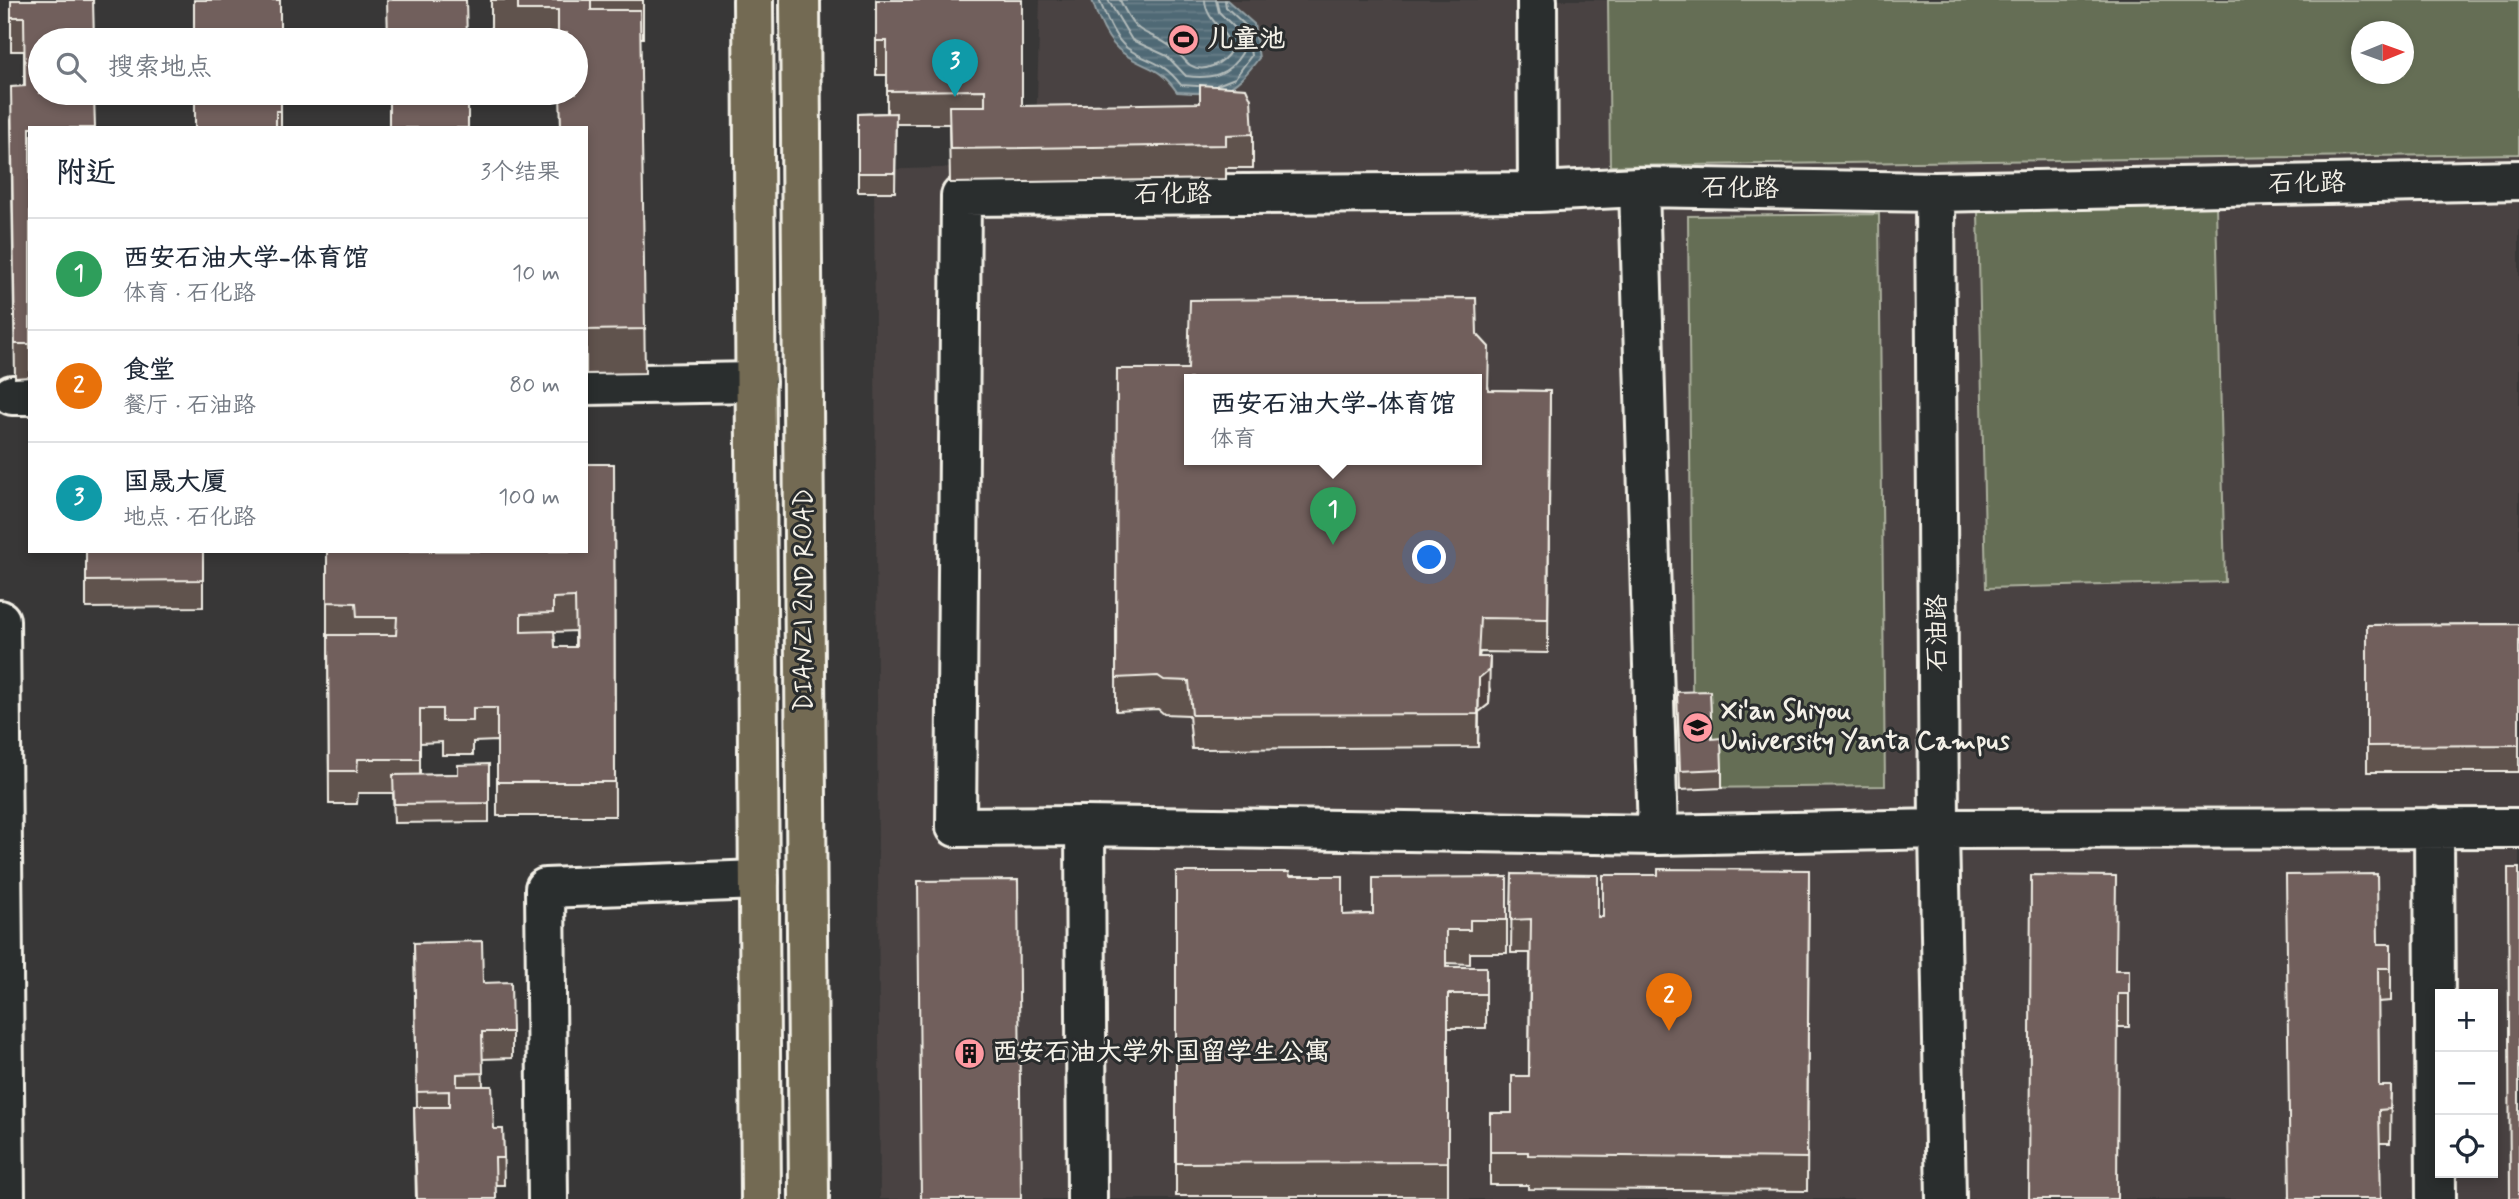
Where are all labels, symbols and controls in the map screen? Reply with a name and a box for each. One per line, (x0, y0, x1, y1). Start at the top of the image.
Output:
north arrow (2351, 21, 2414, 84)
sports icon: 儿童池 (1167, 23, 1201, 57)
place label: 儿童池 (1207, 23, 1285, 57)
search box (28, 28, 588, 105)
pin: 3 (932, 39, 978, 97)
icon: search (52, 48, 90, 86)
text: 搜索地点 (108, 51, 212, 85)
text: 附近 (56, 154, 116, 193)
text: 3个结果 (481, 158, 560, 188)
street label: 石化路 (2268, 166, 2346, 202)
street label: 石化路 (1701, 171, 1779, 207)
street label: 石化路 (1134, 178, 1212, 212)
text: 西安石油大学-体育馆 (123, 242, 369, 276)
text: 1 (74, 259, 84, 289)
text: 10 m (512, 259, 560, 289)
text: 体育 · 石化路 (123, 279, 256, 309)
text: 食堂 (123, 354, 175, 388)
text: 2 (73, 371, 85, 401)
text: 80 m (509, 371, 560, 401)
popup (1184, 374, 1482, 465)
text: 西安石油大学-体育馆 (1210, 388, 1456, 422)
text: 餐厅 · 石油路 (123, 391, 256, 421)
text: 体育 (1210, 425, 1256, 455)
text: 国晟大厦 (123, 466, 227, 500)
text: 3 (74, 483, 84, 513)
text: 100 m (498, 483, 560, 513)
pin: 1 (1310, 487, 1356, 545)
street label: DIANZI 2ND ROAD (788, 489, 822, 711)
text: 地点 · 石化路 (123, 503, 256, 533)
your location (1412, 540, 1446, 574)
street label: 石油路 (1921, 594, 1955, 672)
place label: Xi'an Shiyou University Yanta Campus (1721, 695, 2010, 759)
school or university icon: Xi'an Shiyou University Yanta Campus (1681, 710, 1715, 744)
pin: 2 (1646, 973, 1692, 1031)
map controls (2435, 989, 2498, 1178)
button: + (2435, 989, 2498, 1052)
building icon: 西安石油大学外国留学生公寓 (952, 1036, 986, 1070)
place label: 西安石油大学外国留学生公寓 (992, 1036, 1330, 1070)
button: − (2435, 1052, 2498, 1115)
button: locate (2435, 1115, 2498, 1178)

